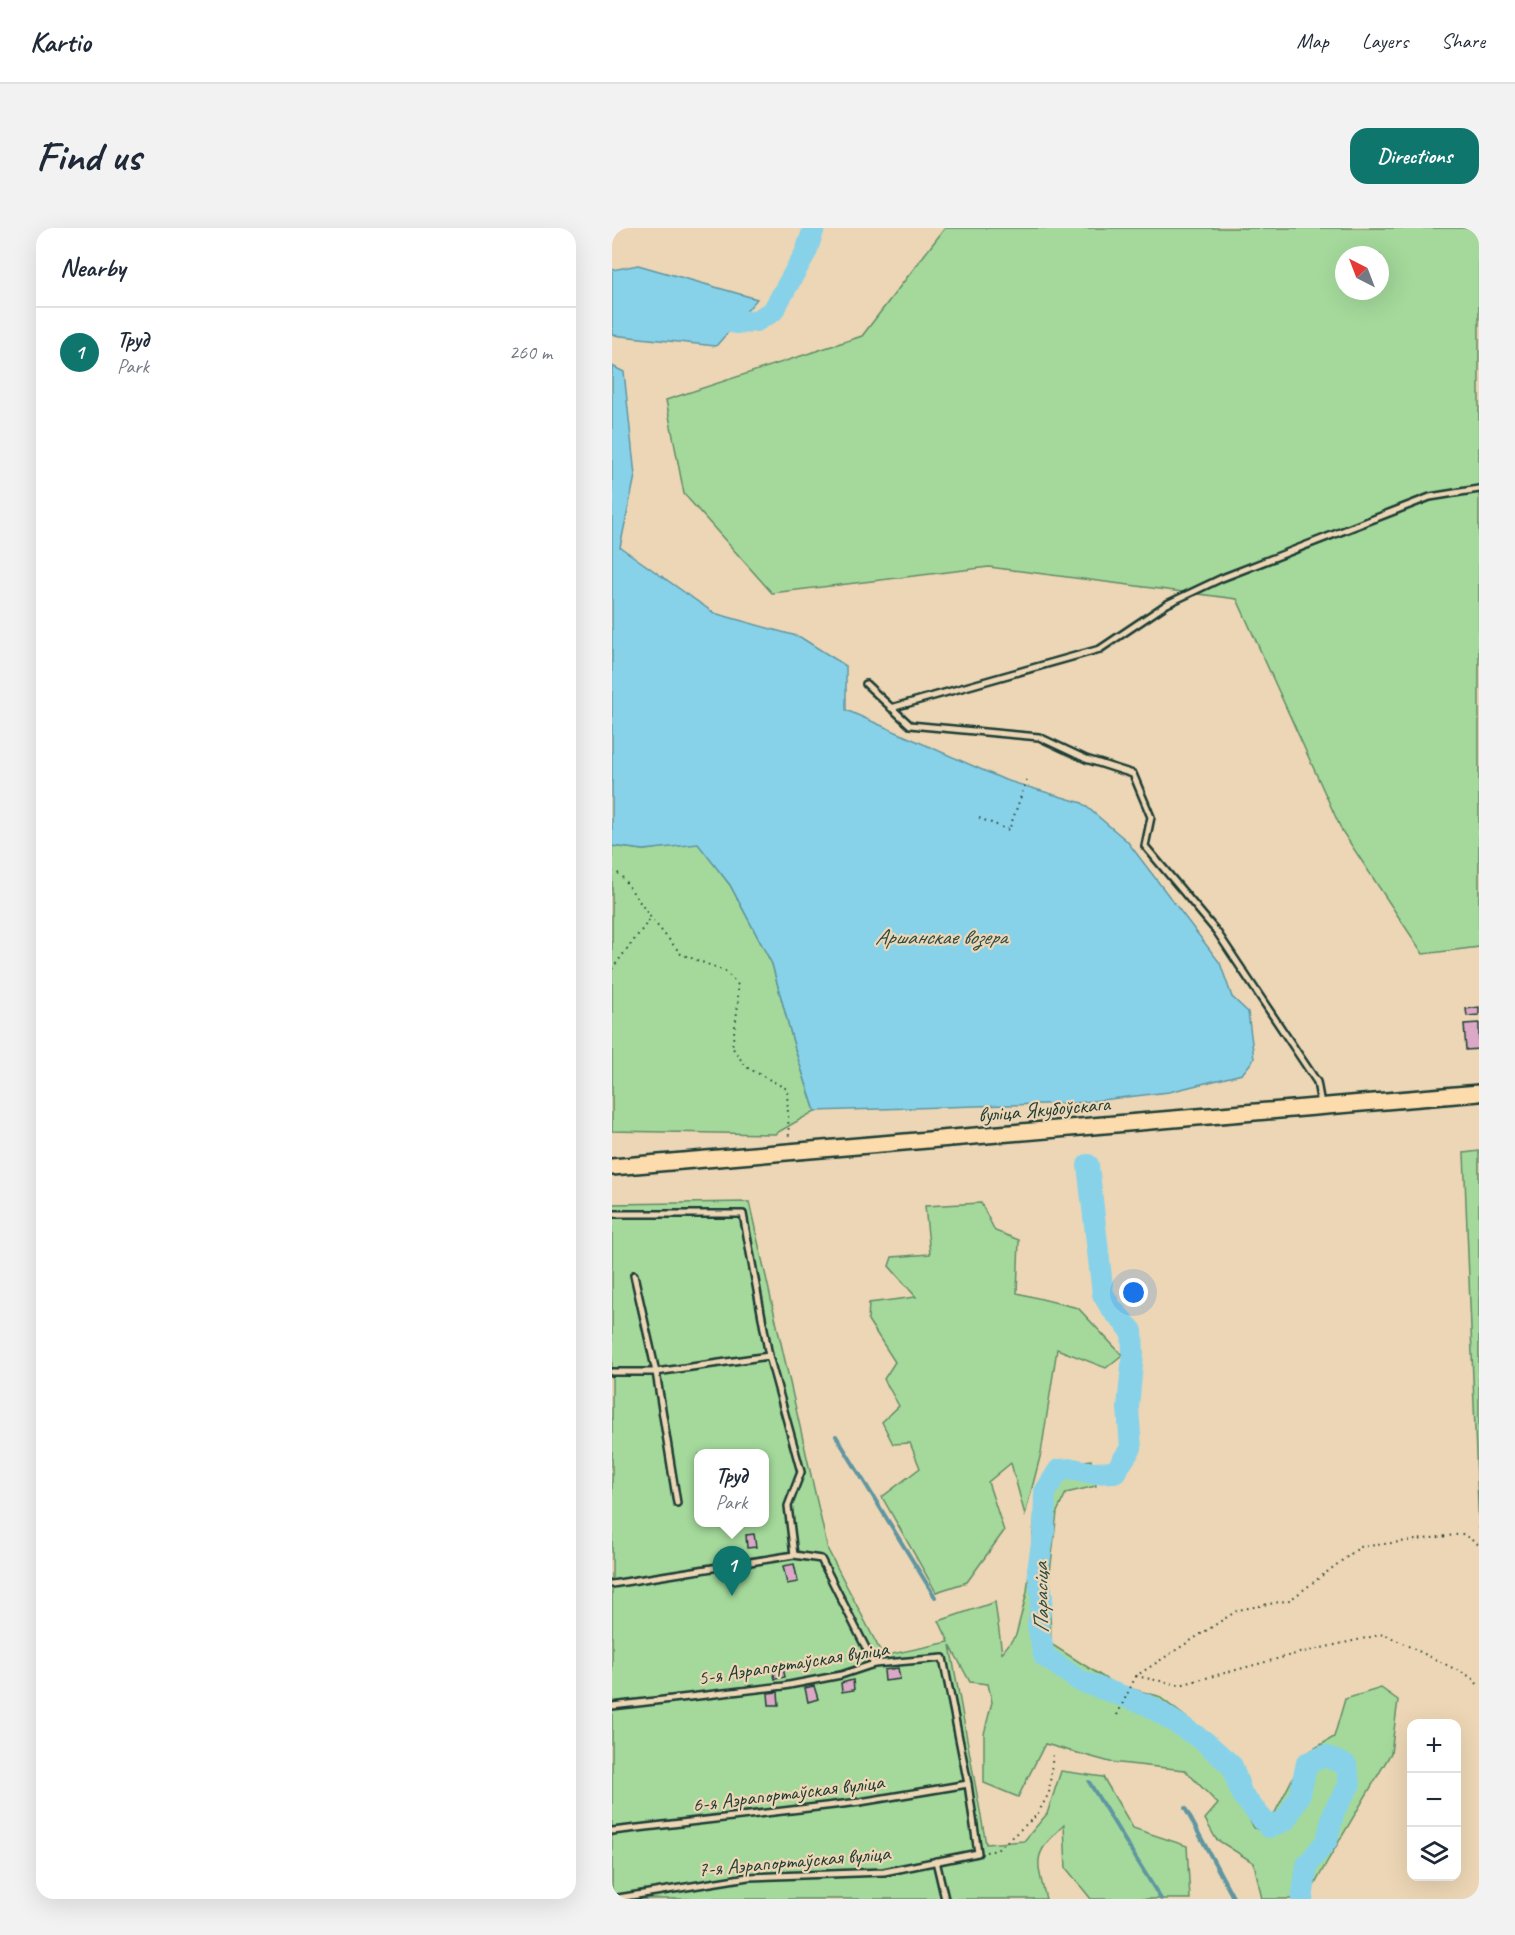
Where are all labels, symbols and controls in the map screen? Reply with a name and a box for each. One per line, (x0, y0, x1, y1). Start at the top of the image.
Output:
text: Kartio (30, 24, 91, 59)
text: Map (1296, 28, 1329, 54)
text: Layers (1362, 28, 1408, 54)
text: Share (1441, 28, 1485, 54)
button: Directions (1350, 128, 1479, 184)
text: Find us (36, 130, 141, 183)
north arrow (1335, 246, 1389, 300)
text: Nearby (60, 251, 125, 284)
text: Труд (117, 326, 149, 354)
text: 1 (75, 340, 84, 365)
text: 260 m (509, 340, 552, 365)
text: Park (117, 354, 149, 379)
water label: Аршанскае возера (875, 923, 1010, 951)
street label: вуліца Якубоўскага (977, 1090, 1112, 1128)
your location (1119, 1278, 1148, 1307)
popup (694, 1449, 769, 1527)
text: Труд (716, 1462, 747, 1490)
text: Park (716, 1490, 747, 1515)
pin: 1 (712, 1546, 752, 1596)
water label: Парасіца (1026, 1560, 1056, 1634)
street label: 5-я Аэрапортаўская вуліца (696, 1635, 892, 1691)
map controls (1407, 1719, 1461, 1881)
button: + (1407, 1719, 1461, 1773)
street label: 6-я Аэрапортаўская вуліца (691, 1768, 887, 1818)
button: − (1407, 1773, 1461, 1827)
button: layers (1407, 1827, 1461, 1881)
street label: 7-я Аэрапортаўская вуліца (697, 1839, 893, 1882)

